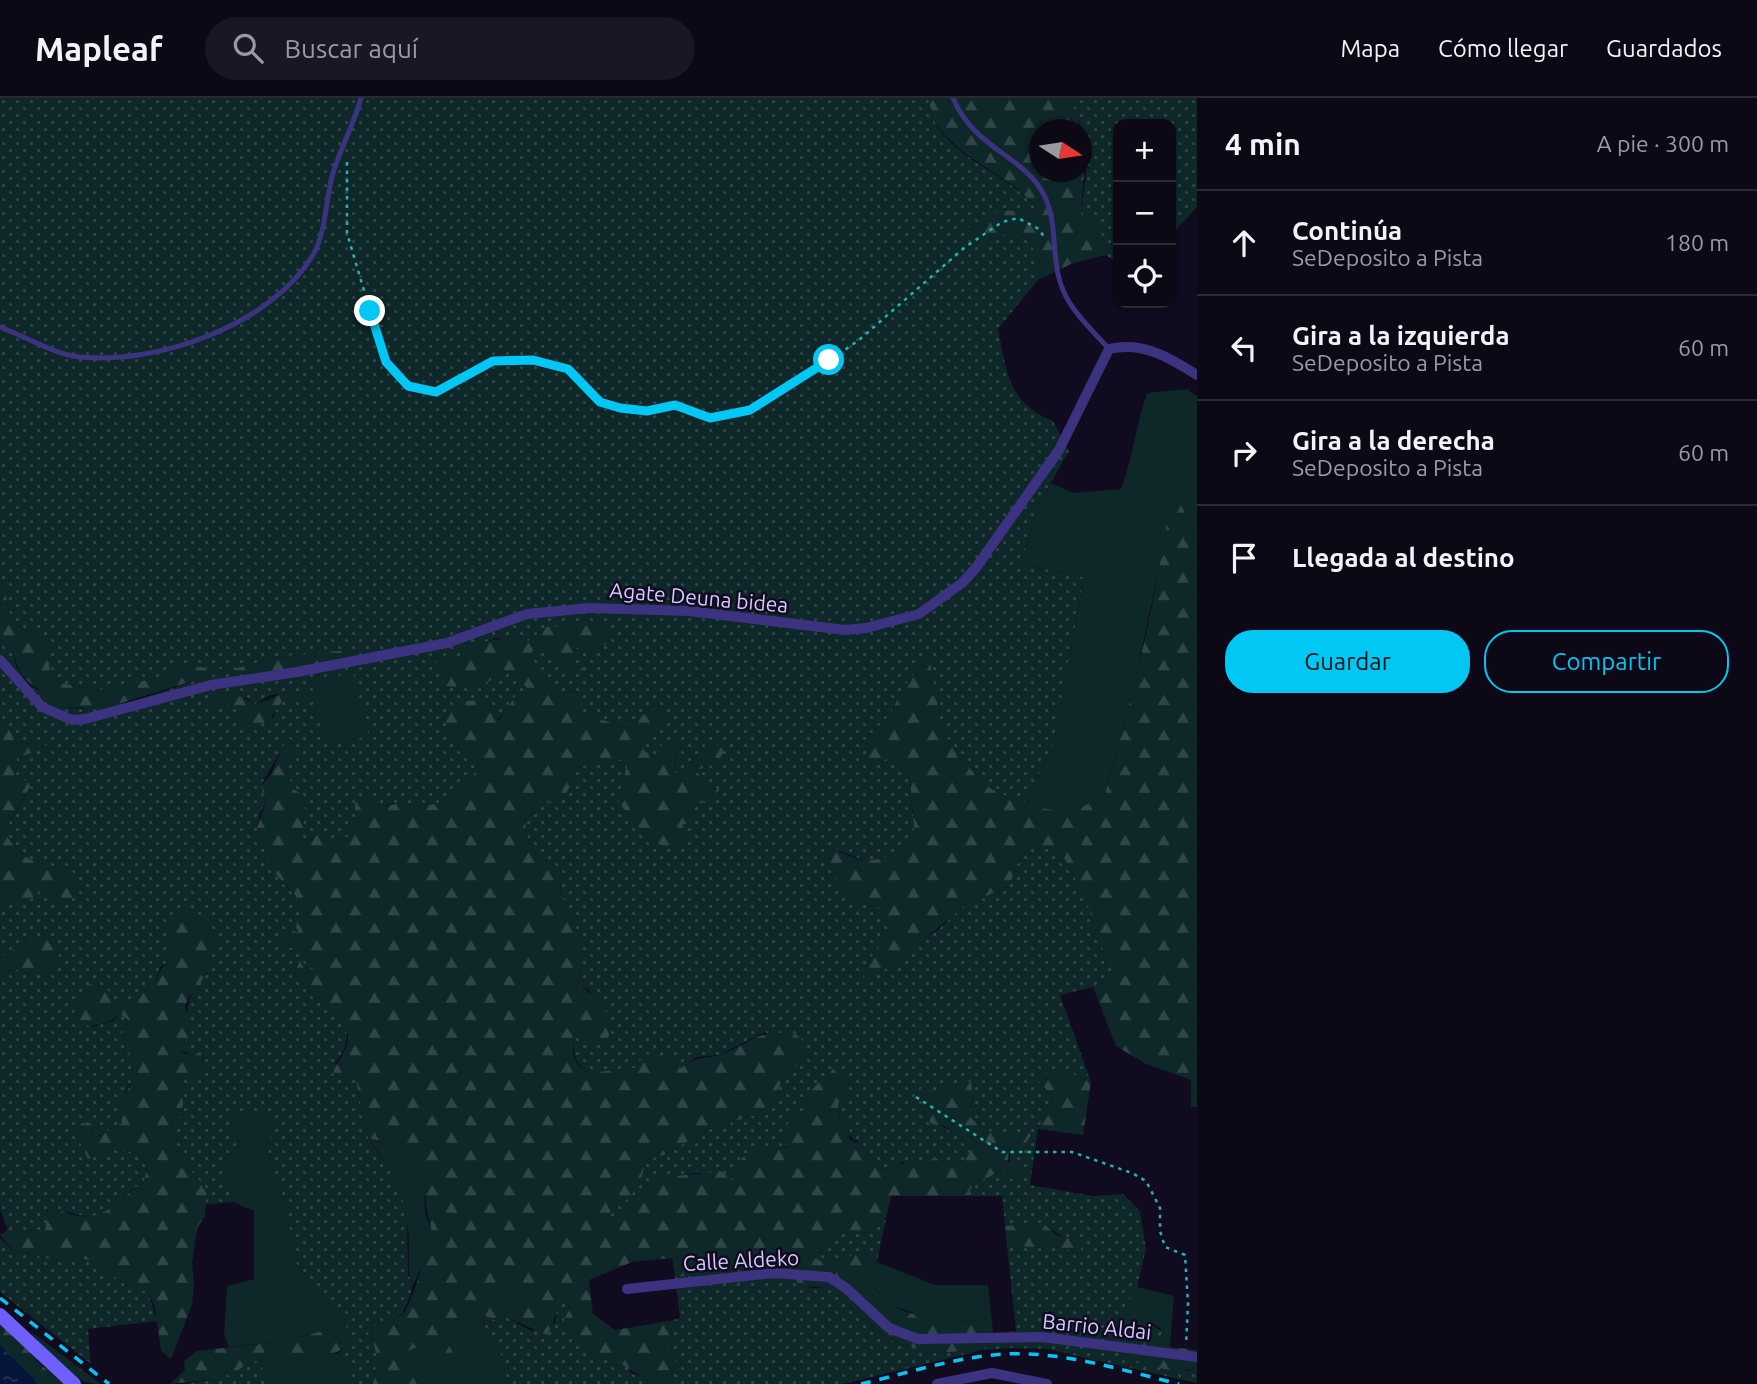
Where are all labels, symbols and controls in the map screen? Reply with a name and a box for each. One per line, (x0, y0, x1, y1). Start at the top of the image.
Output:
search box (205, 17, 695, 80)
icon: search (229, 29, 267, 67)
text: Mapleaf (35, 30, 163, 67)
text: Buscar aquí (285, 34, 418, 63)
text: Mapa (1340, 35, 1400, 62)
text: Cómo llegar (1438, 35, 1568, 62)
text: Guardados (1606, 35, 1722, 62)
north arrow (1029, 119, 1092, 182)
map controls (1113, 119, 1176, 308)
button: + (1113, 119, 1176, 182)
text: 4 min (1225, 127, 1301, 161)
text: A pie · 300 m (1597, 131, 1729, 156)
button: − (1113, 182, 1176, 245)
text: Continúa (1292, 216, 1402, 245)
icon: ahead (1225, 224, 1263, 262)
text: 180 m (1665, 230, 1729, 255)
button: locate (1113, 245, 1176, 308)
text: SeDeposito a Pista (1292, 245, 1483, 270)
route end (354, 295, 385, 326)
text: Gira a la izquierda (1292, 321, 1510, 350)
icon: left (1225, 329, 1263, 367)
text: 60 m (1678, 335, 1729, 360)
route start (813, 344, 844, 375)
text: SeDeposito a Pista (1292, 350, 1483, 375)
text: Gira a la derecha (1292, 426, 1495, 455)
icon: right (1225, 434, 1263, 472)
text: 60 m (1678, 440, 1729, 465)
text: SeDeposito a Pista (1292, 455, 1483, 480)
icon: arrive (1225, 539, 1263, 577)
text: Llegada al destino (1292, 543, 1515, 572)
street label: Agate Deuna bidea (609, 577, 789, 617)
button: Guardar (1225, 630, 1470, 693)
button: Compartir (1484, 630, 1729, 693)
street label: Calle Aldeko (682, 1245, 800, 1275)
street label: Barrio Aldai (1041, 1308, 1153, 1344)

